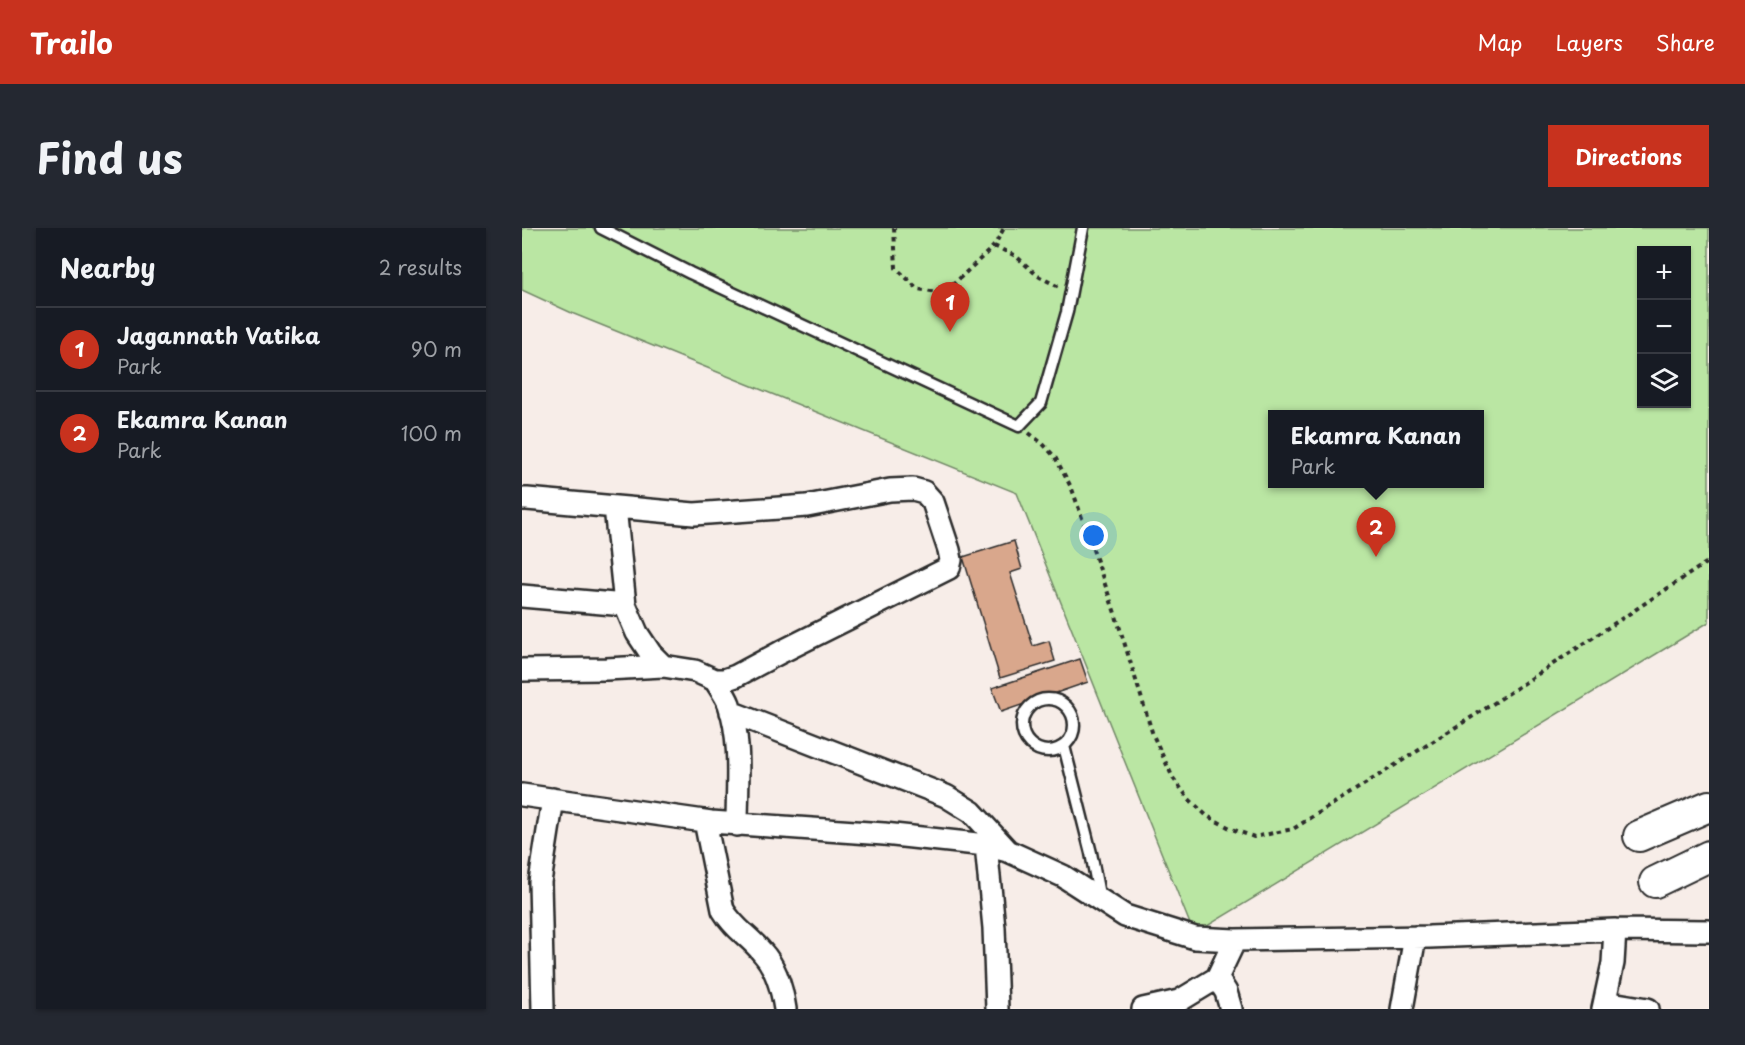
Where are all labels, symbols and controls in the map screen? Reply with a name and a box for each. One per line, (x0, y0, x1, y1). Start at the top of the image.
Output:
text: Trailo (30, 21, 113, 64)
text: Map (1478, 26, 1522, 58)
text: Layers (1555, 26, 1623, 58)
text: Share (1656, 26, 1715, 58)
text: Find us (36, 125, 183, 188)
button: Directions (1548, 125, 1709, 187)
map controls (1637, 246, 1691, 408)
button: + (1637, 246, 1691, 300)
text: Nearby (60, 248, 155, 287)
text: 2 results (379, 252, 462, 282)
pin: 1 (930, 282, 970, 332)
button: − (1637, 300, 1691, 354)
text: Jagannath Vatika (117, 318, 320, 351)
text: 1 (75, 334, 84, 364)
text: 90 m (411, 334, 462, 364)
text: Park (117, 351, 162, 381)
button: layers (1637, 354, 1691, 408)
text: Ekamra Kanan (117, 402, 288, 435)
popup (1268, 410, 1484, 488)
text: 2 (72, 418, 87, 448)
text: 100 m (401, 418, 462, 448)
text: Ekamra Kanan (1291, 418, 1461, 451)
text: Park (117, 435, 162, 465)
text: Park (1291, 451, 1335, 481)
pin: 2 (1356, 508, 1396, 557)
your location (1079, 521, 1108, 550)

